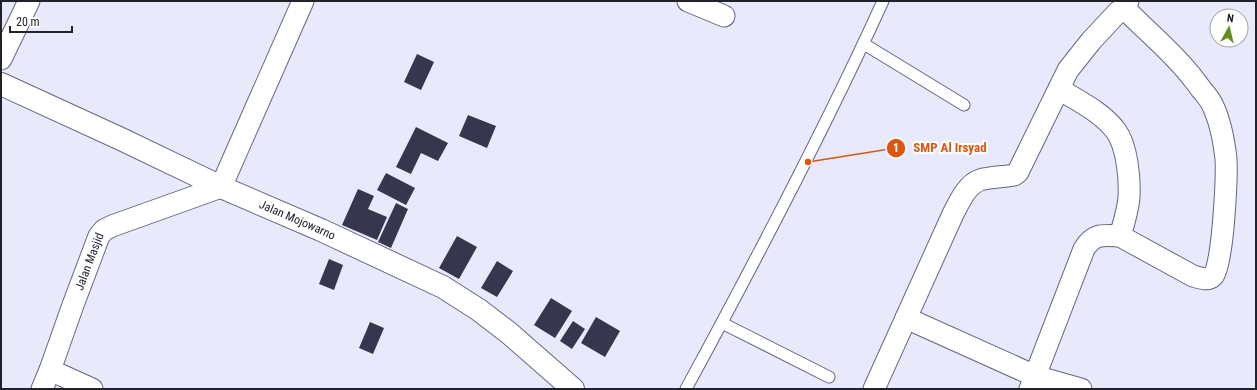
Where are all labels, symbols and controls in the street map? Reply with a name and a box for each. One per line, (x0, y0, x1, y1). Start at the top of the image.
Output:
scale bar (10, 8, 72, 34)
north arrow (1209, 8, 1249, 48)
text: N (1226, 12, 1235, 26)
text: 20 m (16, 15, 40, 29)
callout: SMP Al Irsyad (886, 135, 995, 160)
text: SMP Al Irsyad (913, 140, 987, 155)
text: 1 (893, 141, 899, 155)
street label: Jalan Mojowarno (257, 197, 338, 243)
street label: Jalan Masjid (72, 231, 107, 292)

